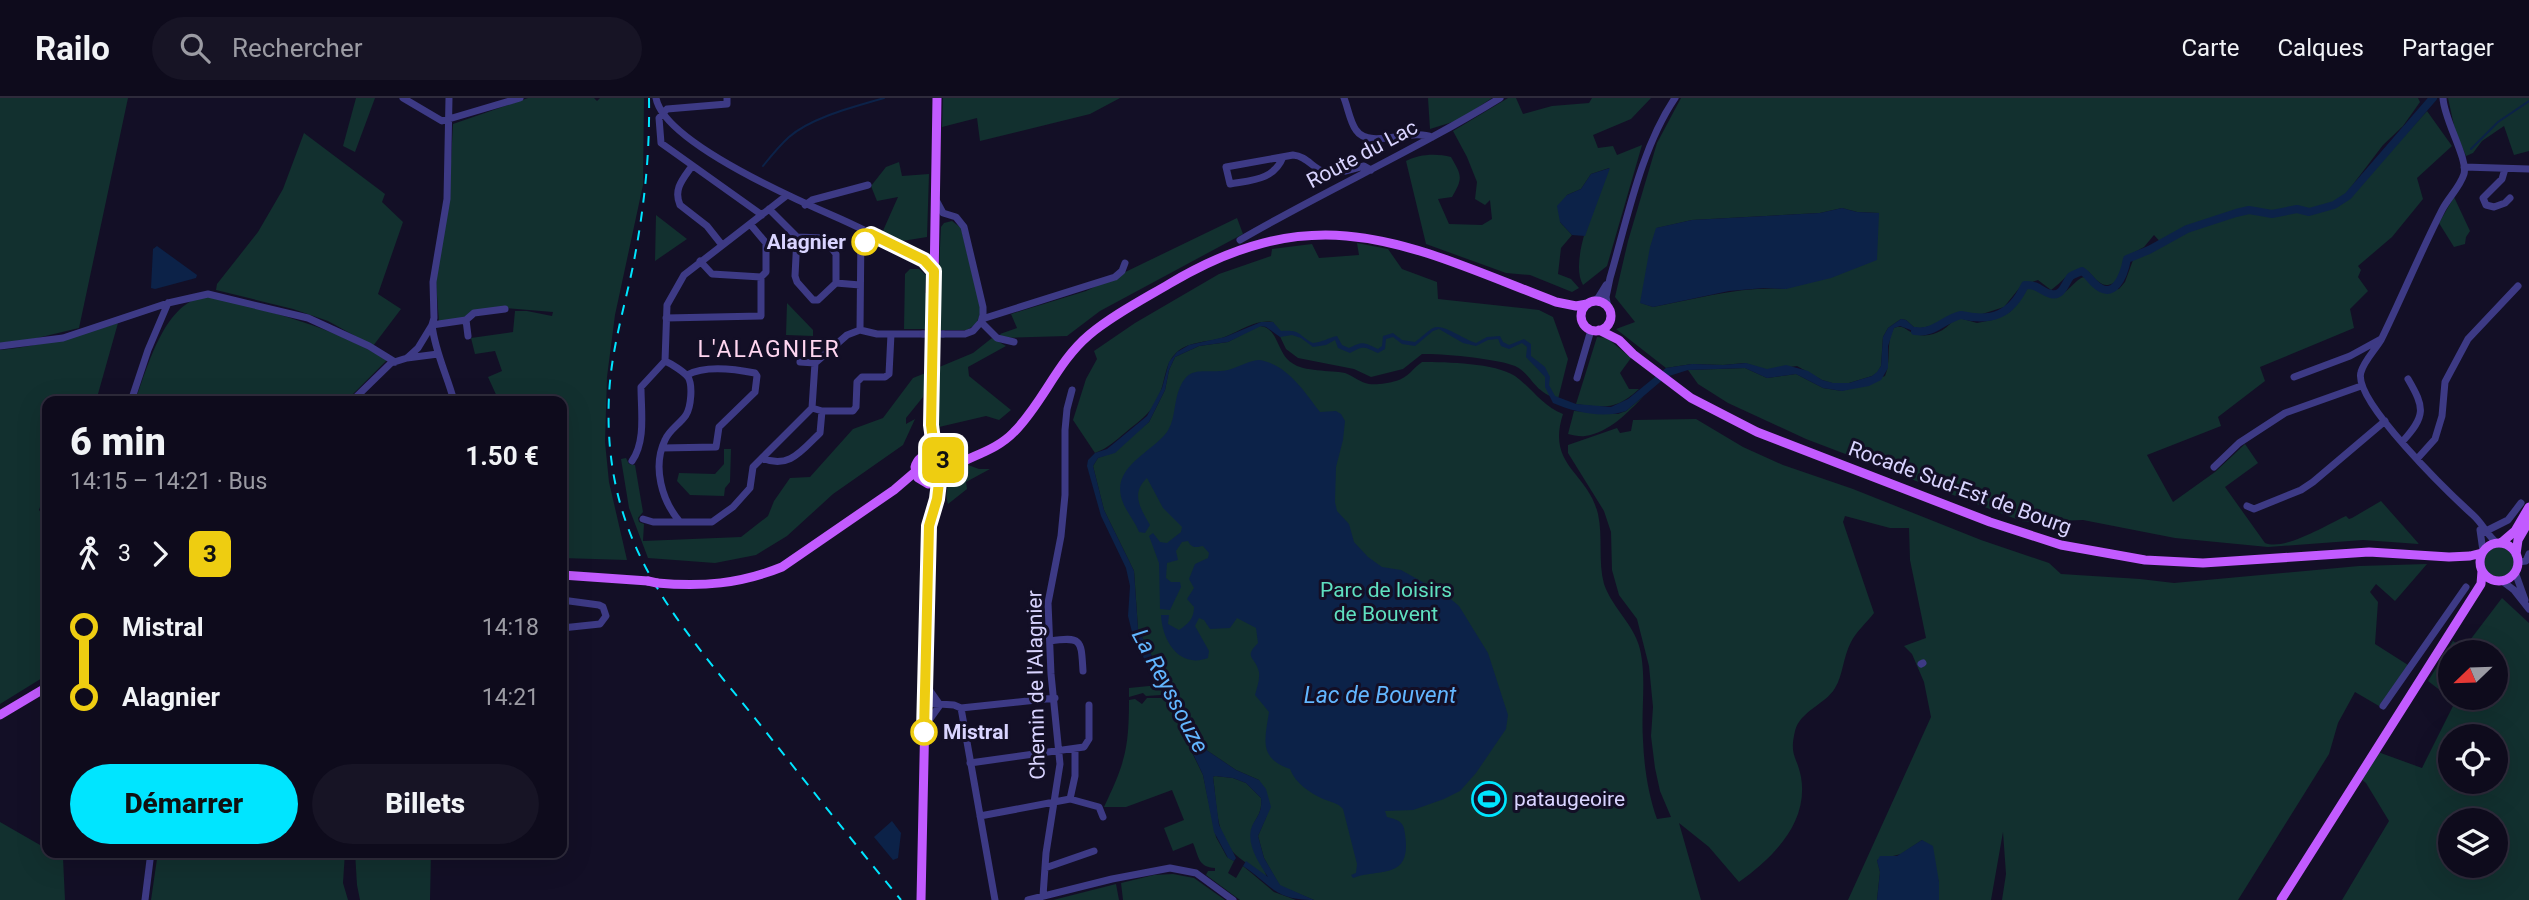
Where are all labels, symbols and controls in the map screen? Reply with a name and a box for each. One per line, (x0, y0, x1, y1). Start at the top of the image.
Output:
search box (152, 17, 642, 80)
text: Railo (35, 29, 110, 68)
icon: search (176, 29, 214, 67)
text: Rechercher (232, 33, 363, 63)
text: Carte (2181, 34, 2239, 62)
text: Calques (2277, 34, 2364, 62)
text: Partager (2402, 34, 2494, 62)
street label: Route du Lac (1302, 115, 1422, 193)
marker: Alagnier (852, 229, 878, 255)
place label: Alagnier (767, 230, 846, 254)
district label: L'ALAGNIER (697, 336, 841, 363)
text: 6 min (70, 420, 166, 464)
street label: Rocade Sud-Est de Bourg (1845, 436, 2075, 540)
line badge: 3 (920, 437, 966, 483)
text: 1.50 € (465, 441, 539, 471)
text: 3 (936, 446, 950, 474)
text: 14:15 – 14:21 · Bus (70, 468, 267, 495)
icon: walk (70, 535, 108, 573)
icon: forward (141, 535, 179, 573)
text: 3 (118, 540, 131, 567)
text: 3 (203, 540, 217, 568)
park label: Parc de loisirs de Bouvent (1320, 578, 1452, 626)
street label: Chemin de l'Alagnier (1022, 590, 1050, 780)
text: Mistral (122, 612, 204, 642)
text: 14:18 (482, 614, 539, 641)
water label: La Reyssouze (1126, 624, 1214, 758)
north arrow (2438, 640, 2508, 710)
map controls (2438, 640, 2508, 878)
text: Alagnier (122, 682, 220, 712)
water label: Lac de Bouvent (1304, 682, 1457, 709)
text: 14:21 (482, 684, 539, 711)
marker: Mistral (911, 719, 937, 745)
place label: Mistral (943, 720, 1009, 744)
button: locate (2438, 724, 2508, 794)
button: Démarrer (70, 764, 298, 844)
button: Billets (312, 764, 539, 844)
sports icon: pataugeoire (1470, 780, 1508, 818)
place label: pataugeoire (1514, 787, 1625, 811)
button: layers (2438, 808, 2508, 878)

